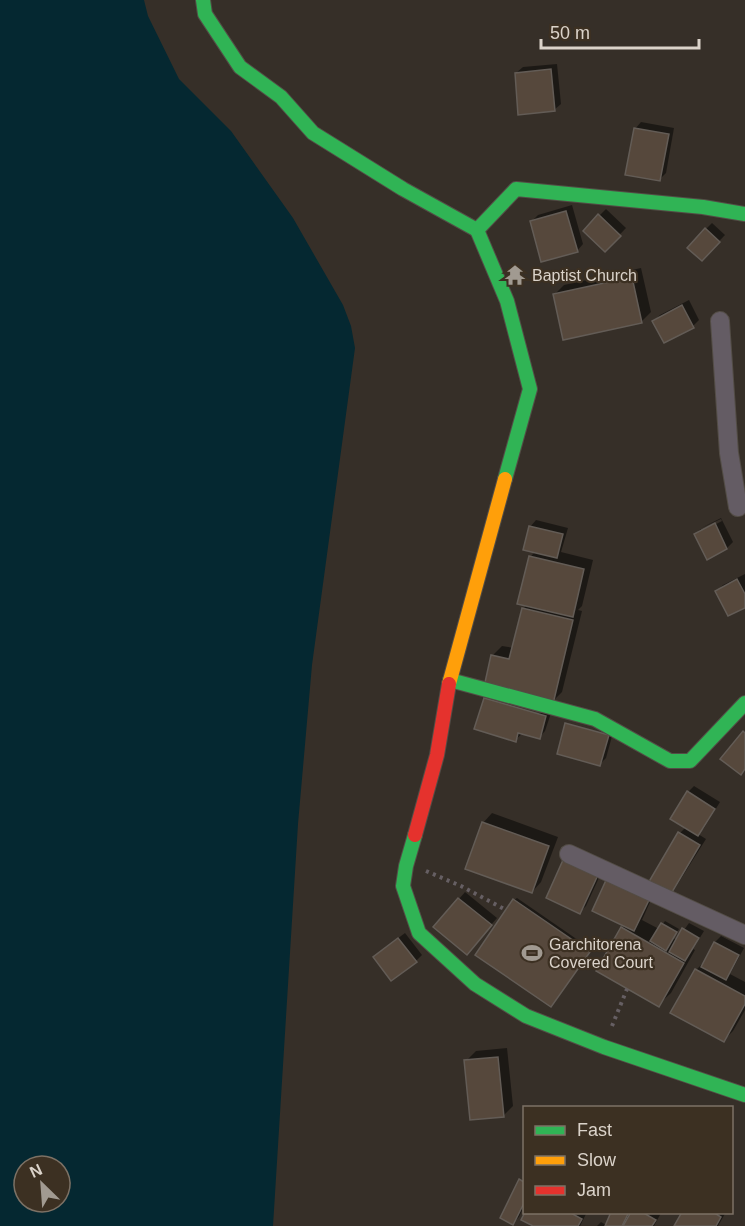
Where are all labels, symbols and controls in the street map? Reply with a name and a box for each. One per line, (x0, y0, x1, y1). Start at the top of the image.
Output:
scale bar (541, 12, 698, 50)
text: 50 m (550, 23, 590, 43)
temple icon: Baptist Church (503, 263, 527, 287)
place label: Baptist Church (532, 267, 637, 284)
place label: Garchitorena Covered Court (549, 936, 654, 971)
sports icon: Garchitorena Covered Court (520, 941, 544, 965)
legend (523, 1106, 733, 1214)
text: Fast (577, 1120, 612, 1140)
text: Slow (577, 1150, 617, 1170)
north arrow (12, 1154, 72, 1214)
text: N (27, 1161, 45, 1181)
text: Jam (577, 1180, 611, 1200)

